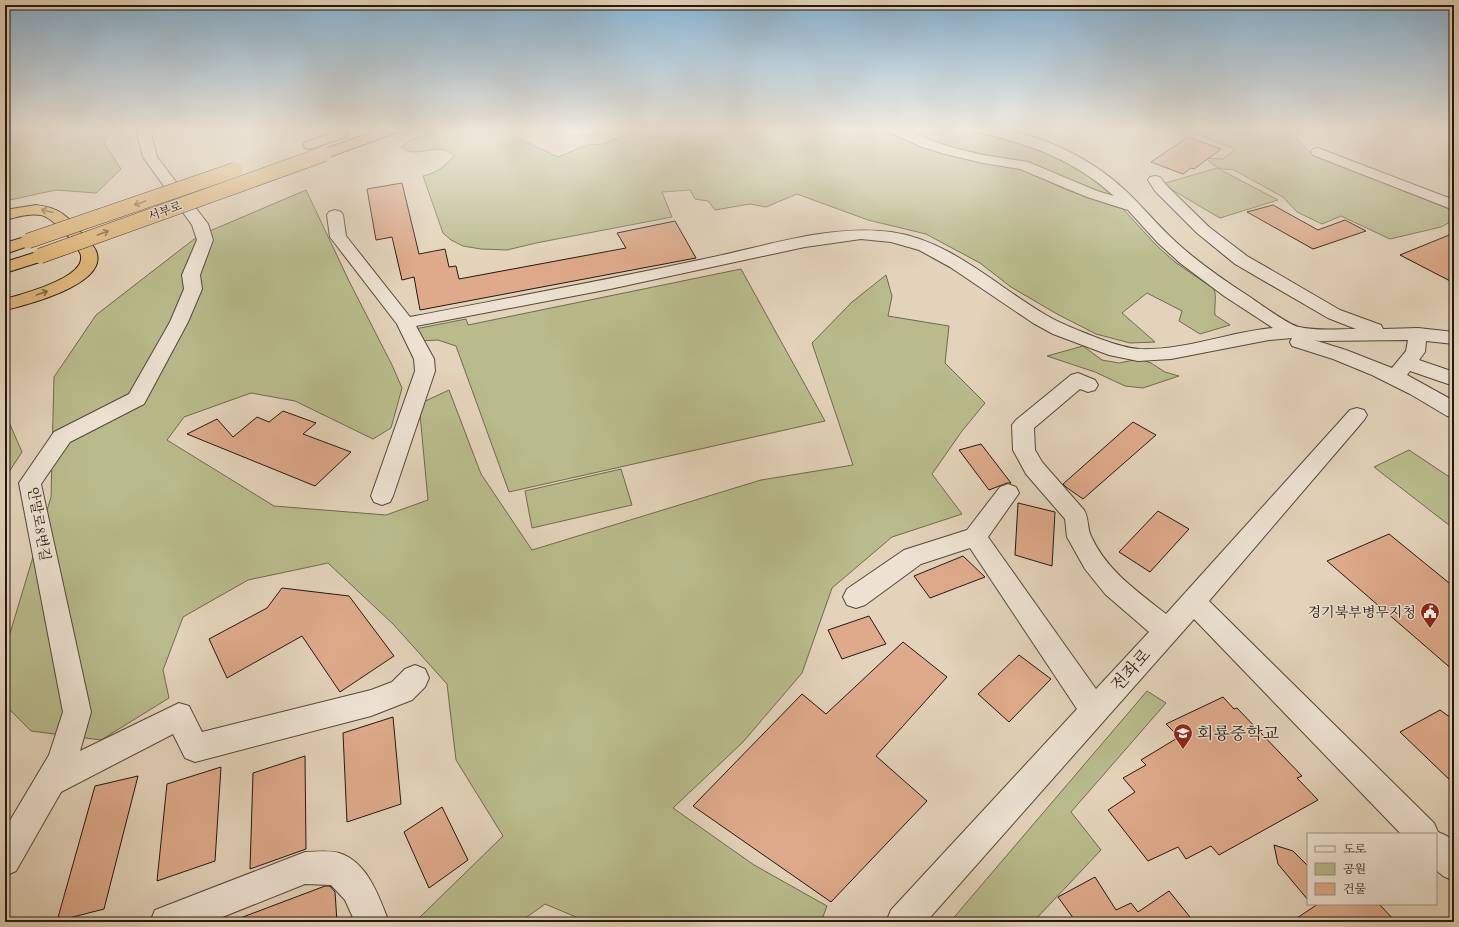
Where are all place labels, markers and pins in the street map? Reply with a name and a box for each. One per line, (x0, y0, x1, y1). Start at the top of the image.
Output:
public building icon: 경기북부병무지청 (1419, 601, 1441, 629)
place label: 경기북부병무지청 (1308, 603, 1416, 622)
school or university icon: 회룡중학교 (1172, 722, 1194, 750)
place label: 회룡중학교 (1197, 722, 1280, 745)

